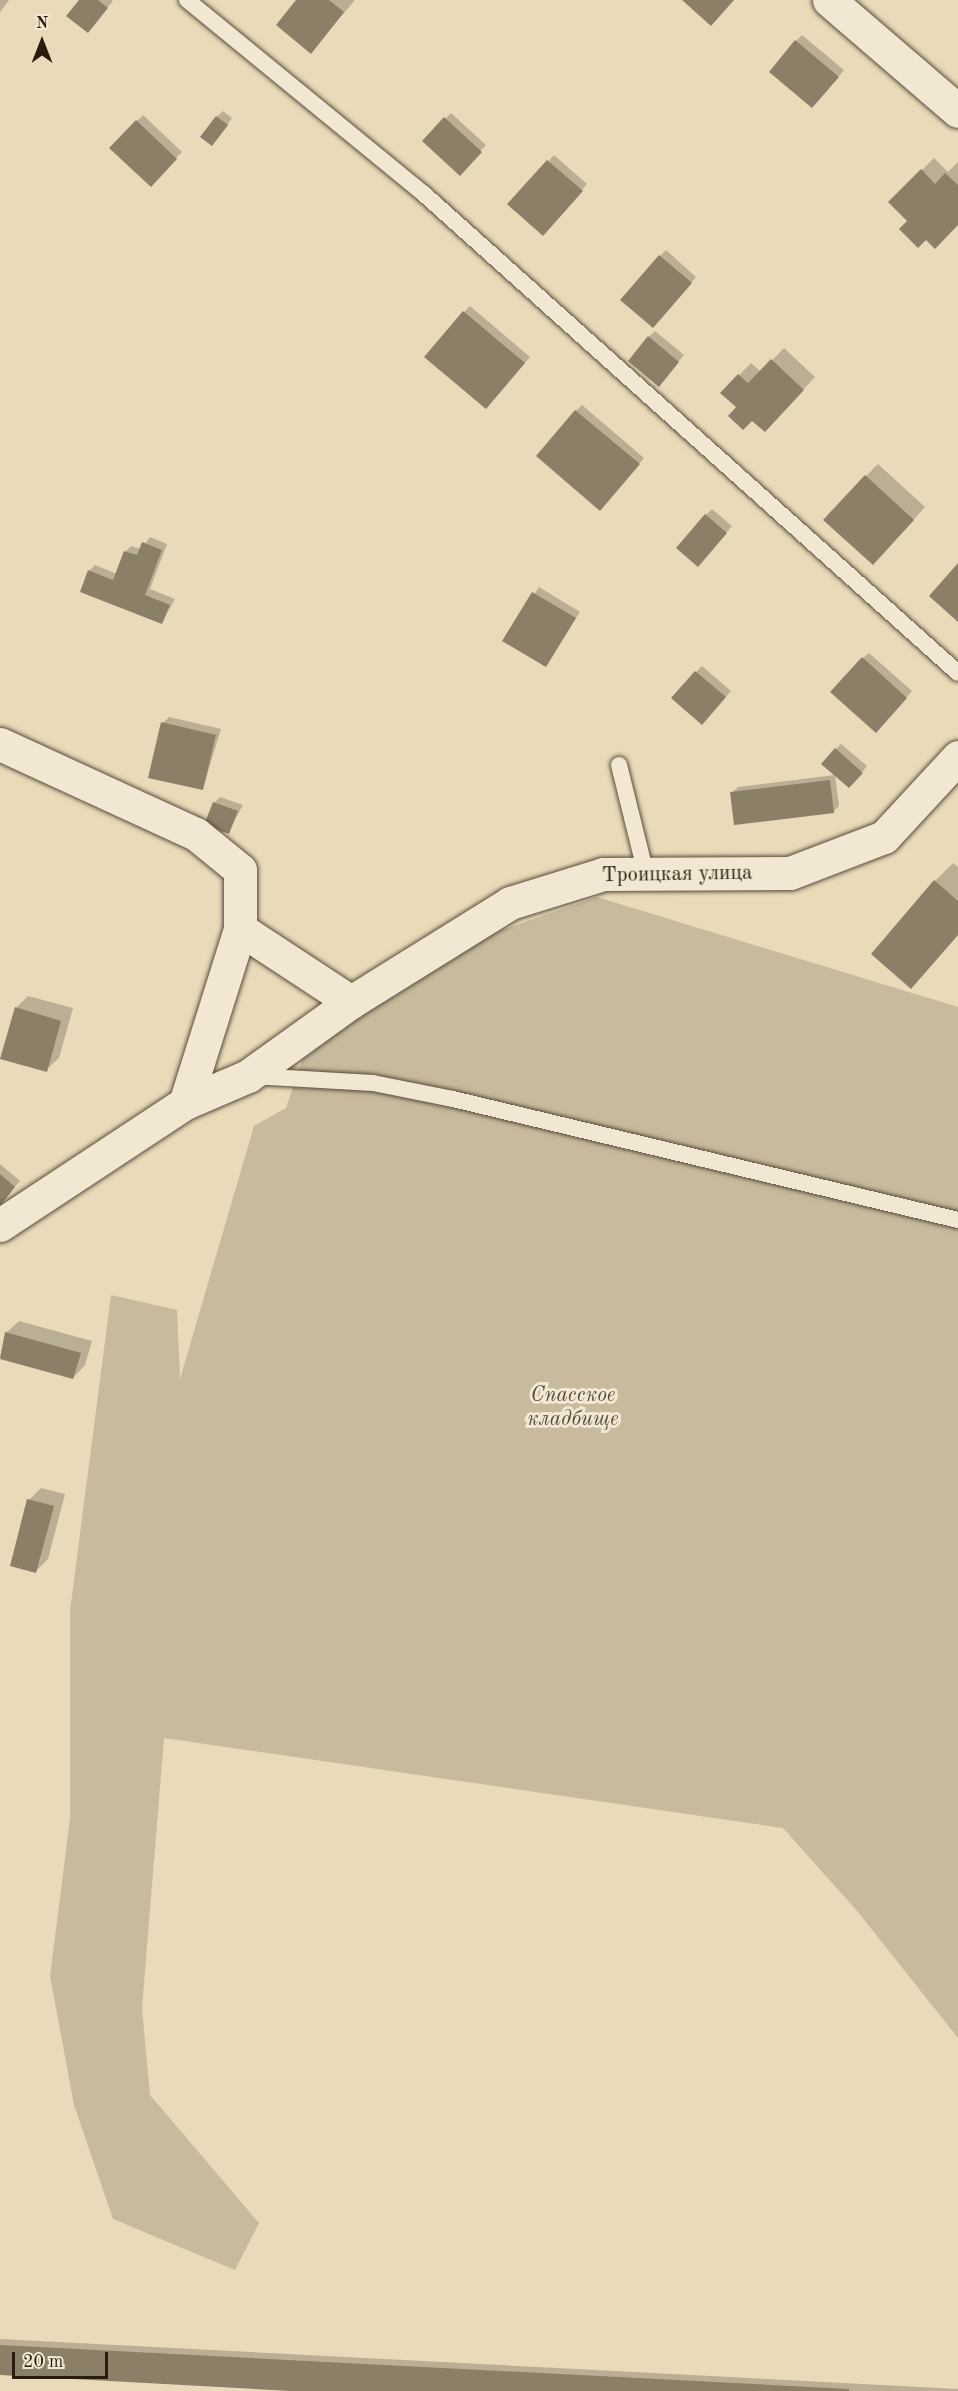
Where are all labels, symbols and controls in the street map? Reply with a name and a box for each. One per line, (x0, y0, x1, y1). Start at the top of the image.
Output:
north arrow (12, 12, 72, 72)
text: N (36, 16, 48, 32)
street label: Троицкая улица (602, 861, 752, 889)
park label: Спасское кладбище (527, 1383, 619, 1433)
scale bar (15, 2340, 111, 2378)
text: 20 m (23, 2353, 63, 2371)

